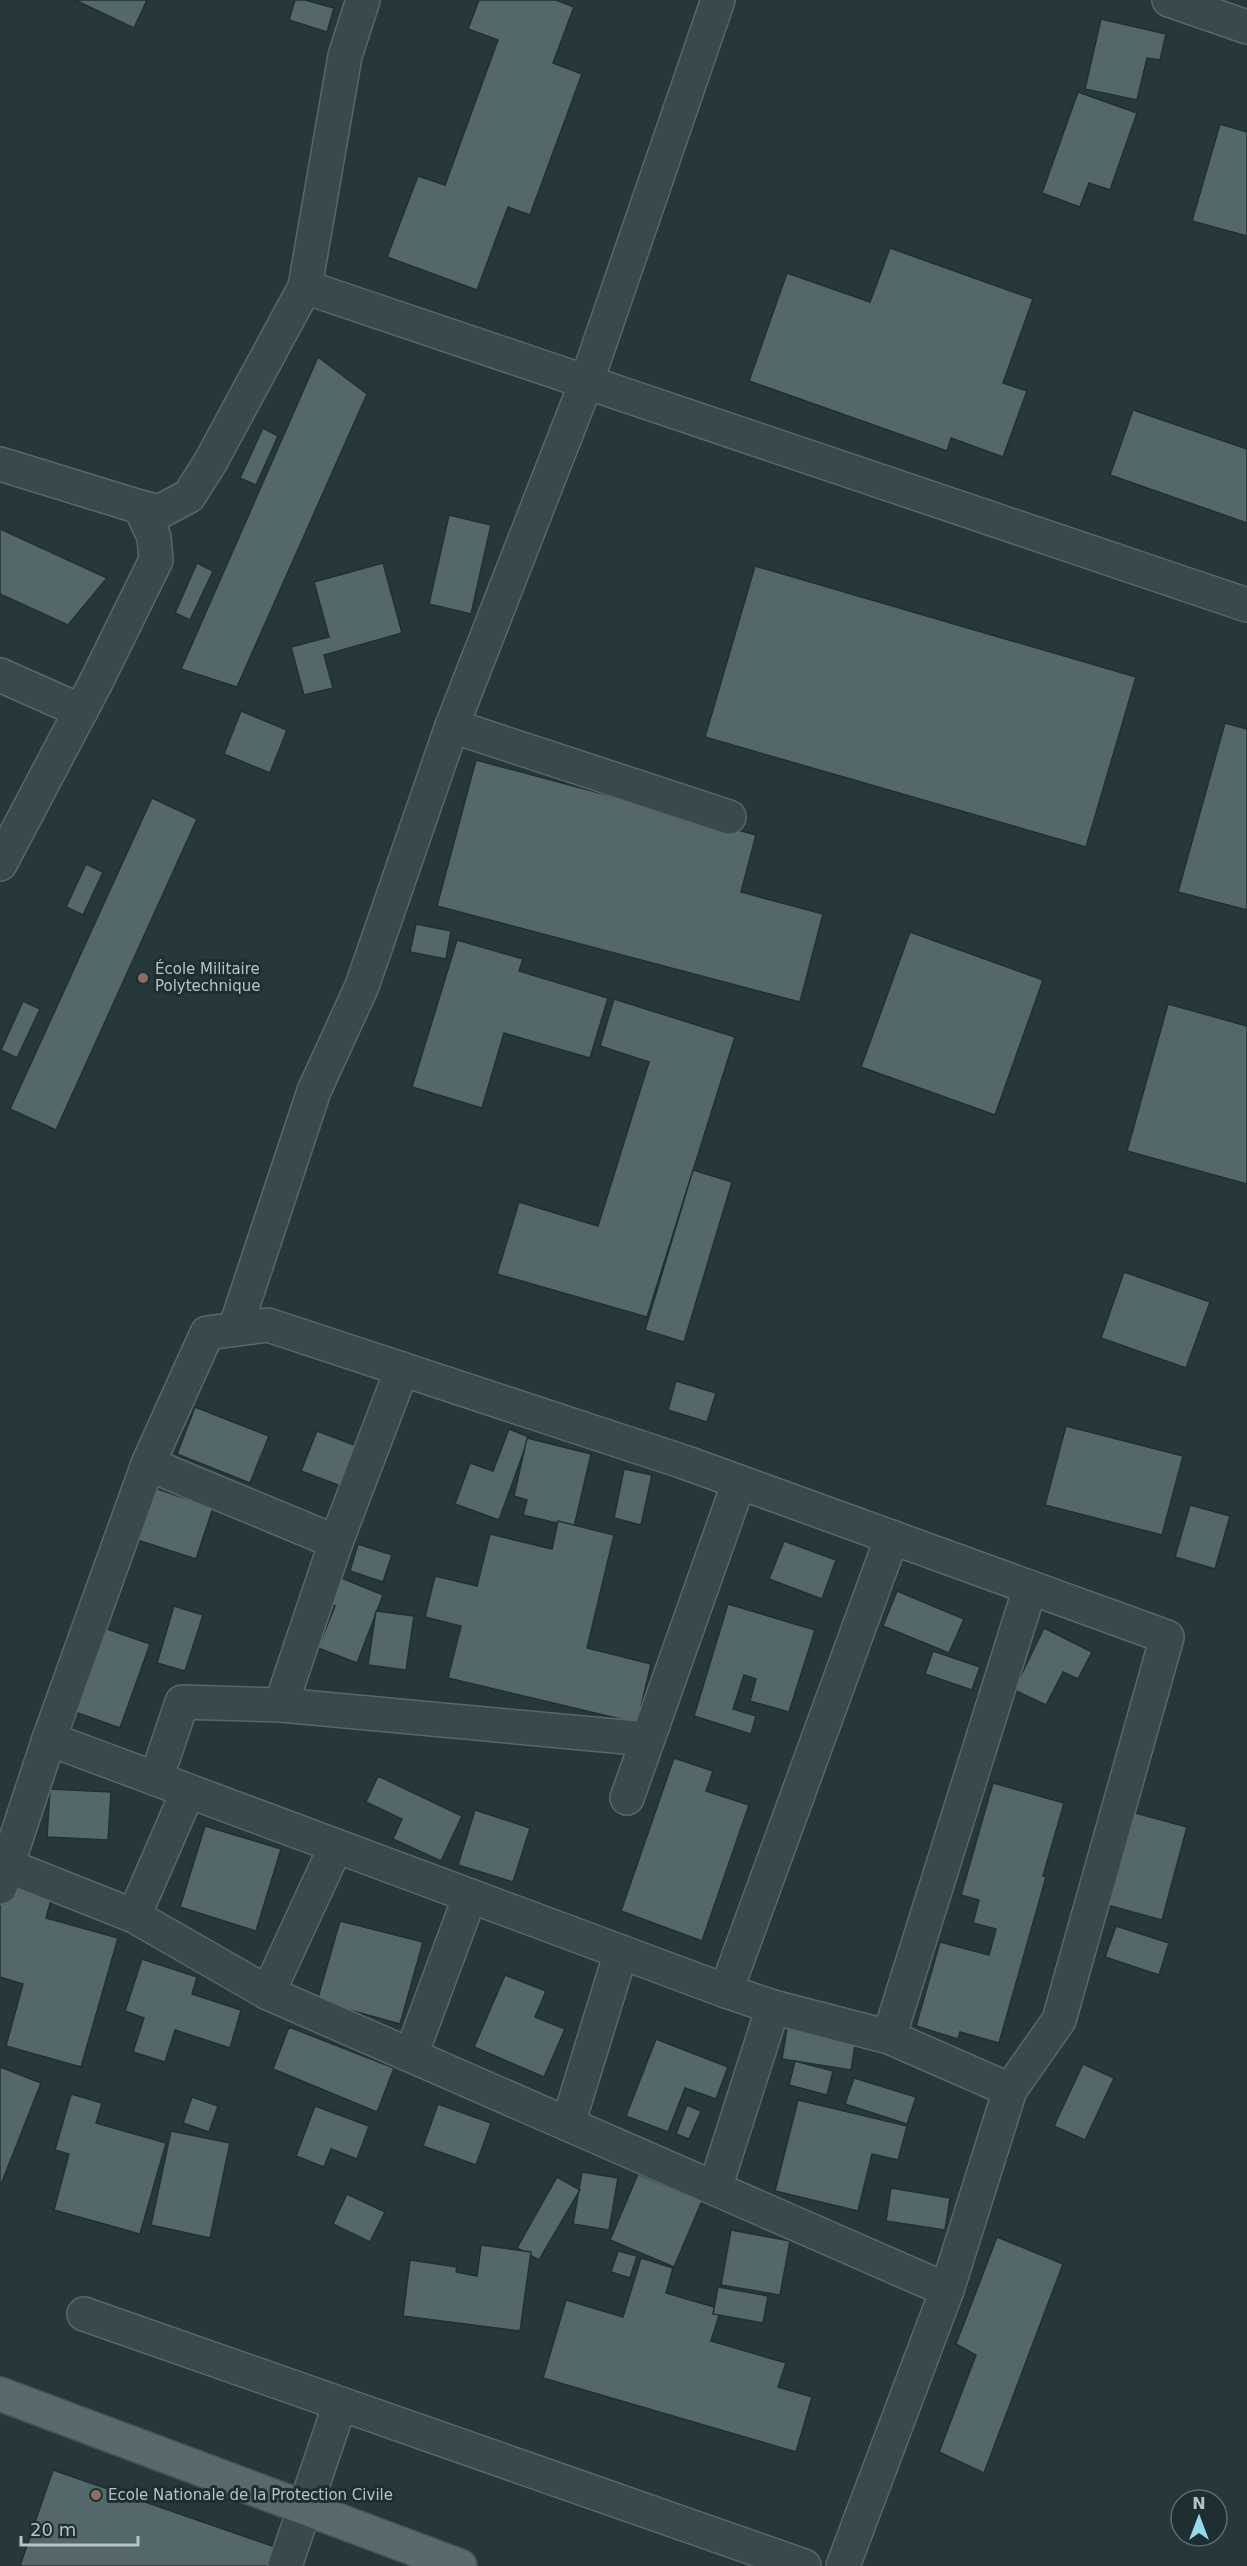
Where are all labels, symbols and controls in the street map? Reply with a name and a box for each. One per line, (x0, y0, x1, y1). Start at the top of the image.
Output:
place label: École Militaire Polytechnique (155, 959, 261, 995)
marker: École Militaire Polytechnique (136, 971, 150, 985)
place label: Ecole Nationale de la Protection Civile (108, 2486, 393, 2504)
marker: Ecole Nationale de la Protection Civile (89, 2488, 103, 2502)
north arrow (1169, 2488, 1229, 2548)
text: N (1192, 2494, 1206, 2513)
scale bar (21, 2509, 138, 2547)
text: 20 m (30, 2519, 76, 2540)

